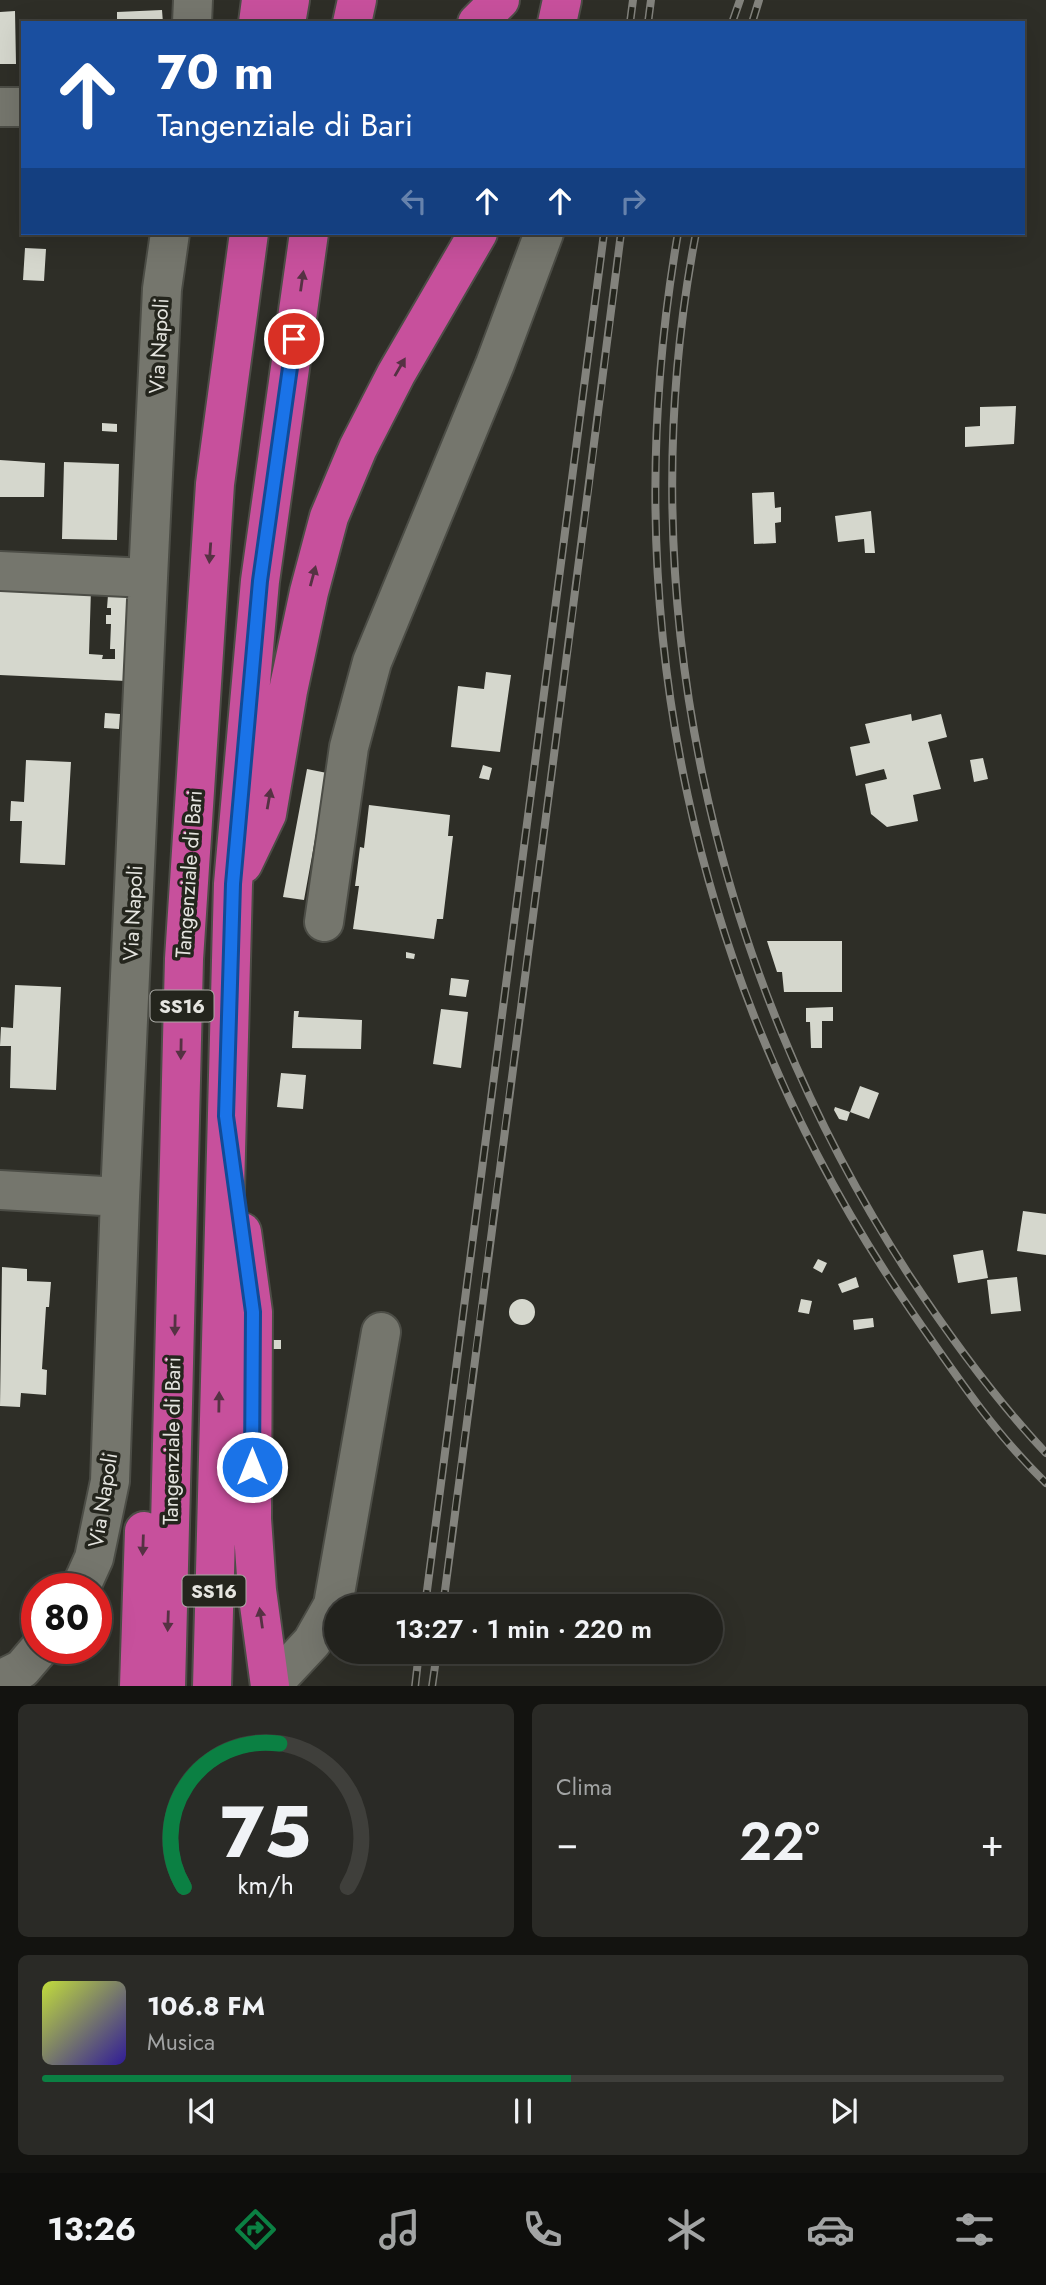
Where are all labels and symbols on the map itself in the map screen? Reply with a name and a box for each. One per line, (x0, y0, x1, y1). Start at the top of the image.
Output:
one-way arrow (297, 270, 308, 292)
street label: Via Napoli (142, 297, 176, 395)
pin (264, 309, 324, 369)
one-way arrow (394, 357, 406, 377)
one-way arrow (204, 542, 215, 564)
one-way arrow (308, 565, 319, 587)
one-way arrow (264, 788, 275, 810)
street label: Tangenziale di Bari (168, 789, 210, 959)
street label: Via Napoli (116, 864, 150, 962)
road number: SS16 (150, 990, 214, 1022)
one-way arrow (176, 1038, 187, 1060)
one-way arrow (169, 1314, 180, 1336)
street label: Tangenziale di Bari (156, 1357, 188, 1525)
one-way arrow (213, 1391, 224, 1413)
position arrow (215, 1430, 289, 1504)
street label: Via Napoli (81, 1450, 125, 1550)
one-way arrow (138, 1534, 149, 1556)
speed limit sign: 80 (21, 1573, 112, 1664)
road number: SS16 (182, 1576, 246, 1606)
one-way arrow (255, 1607, 266, 1629)
one-way arrow (162, 1610, 174, 1632)

